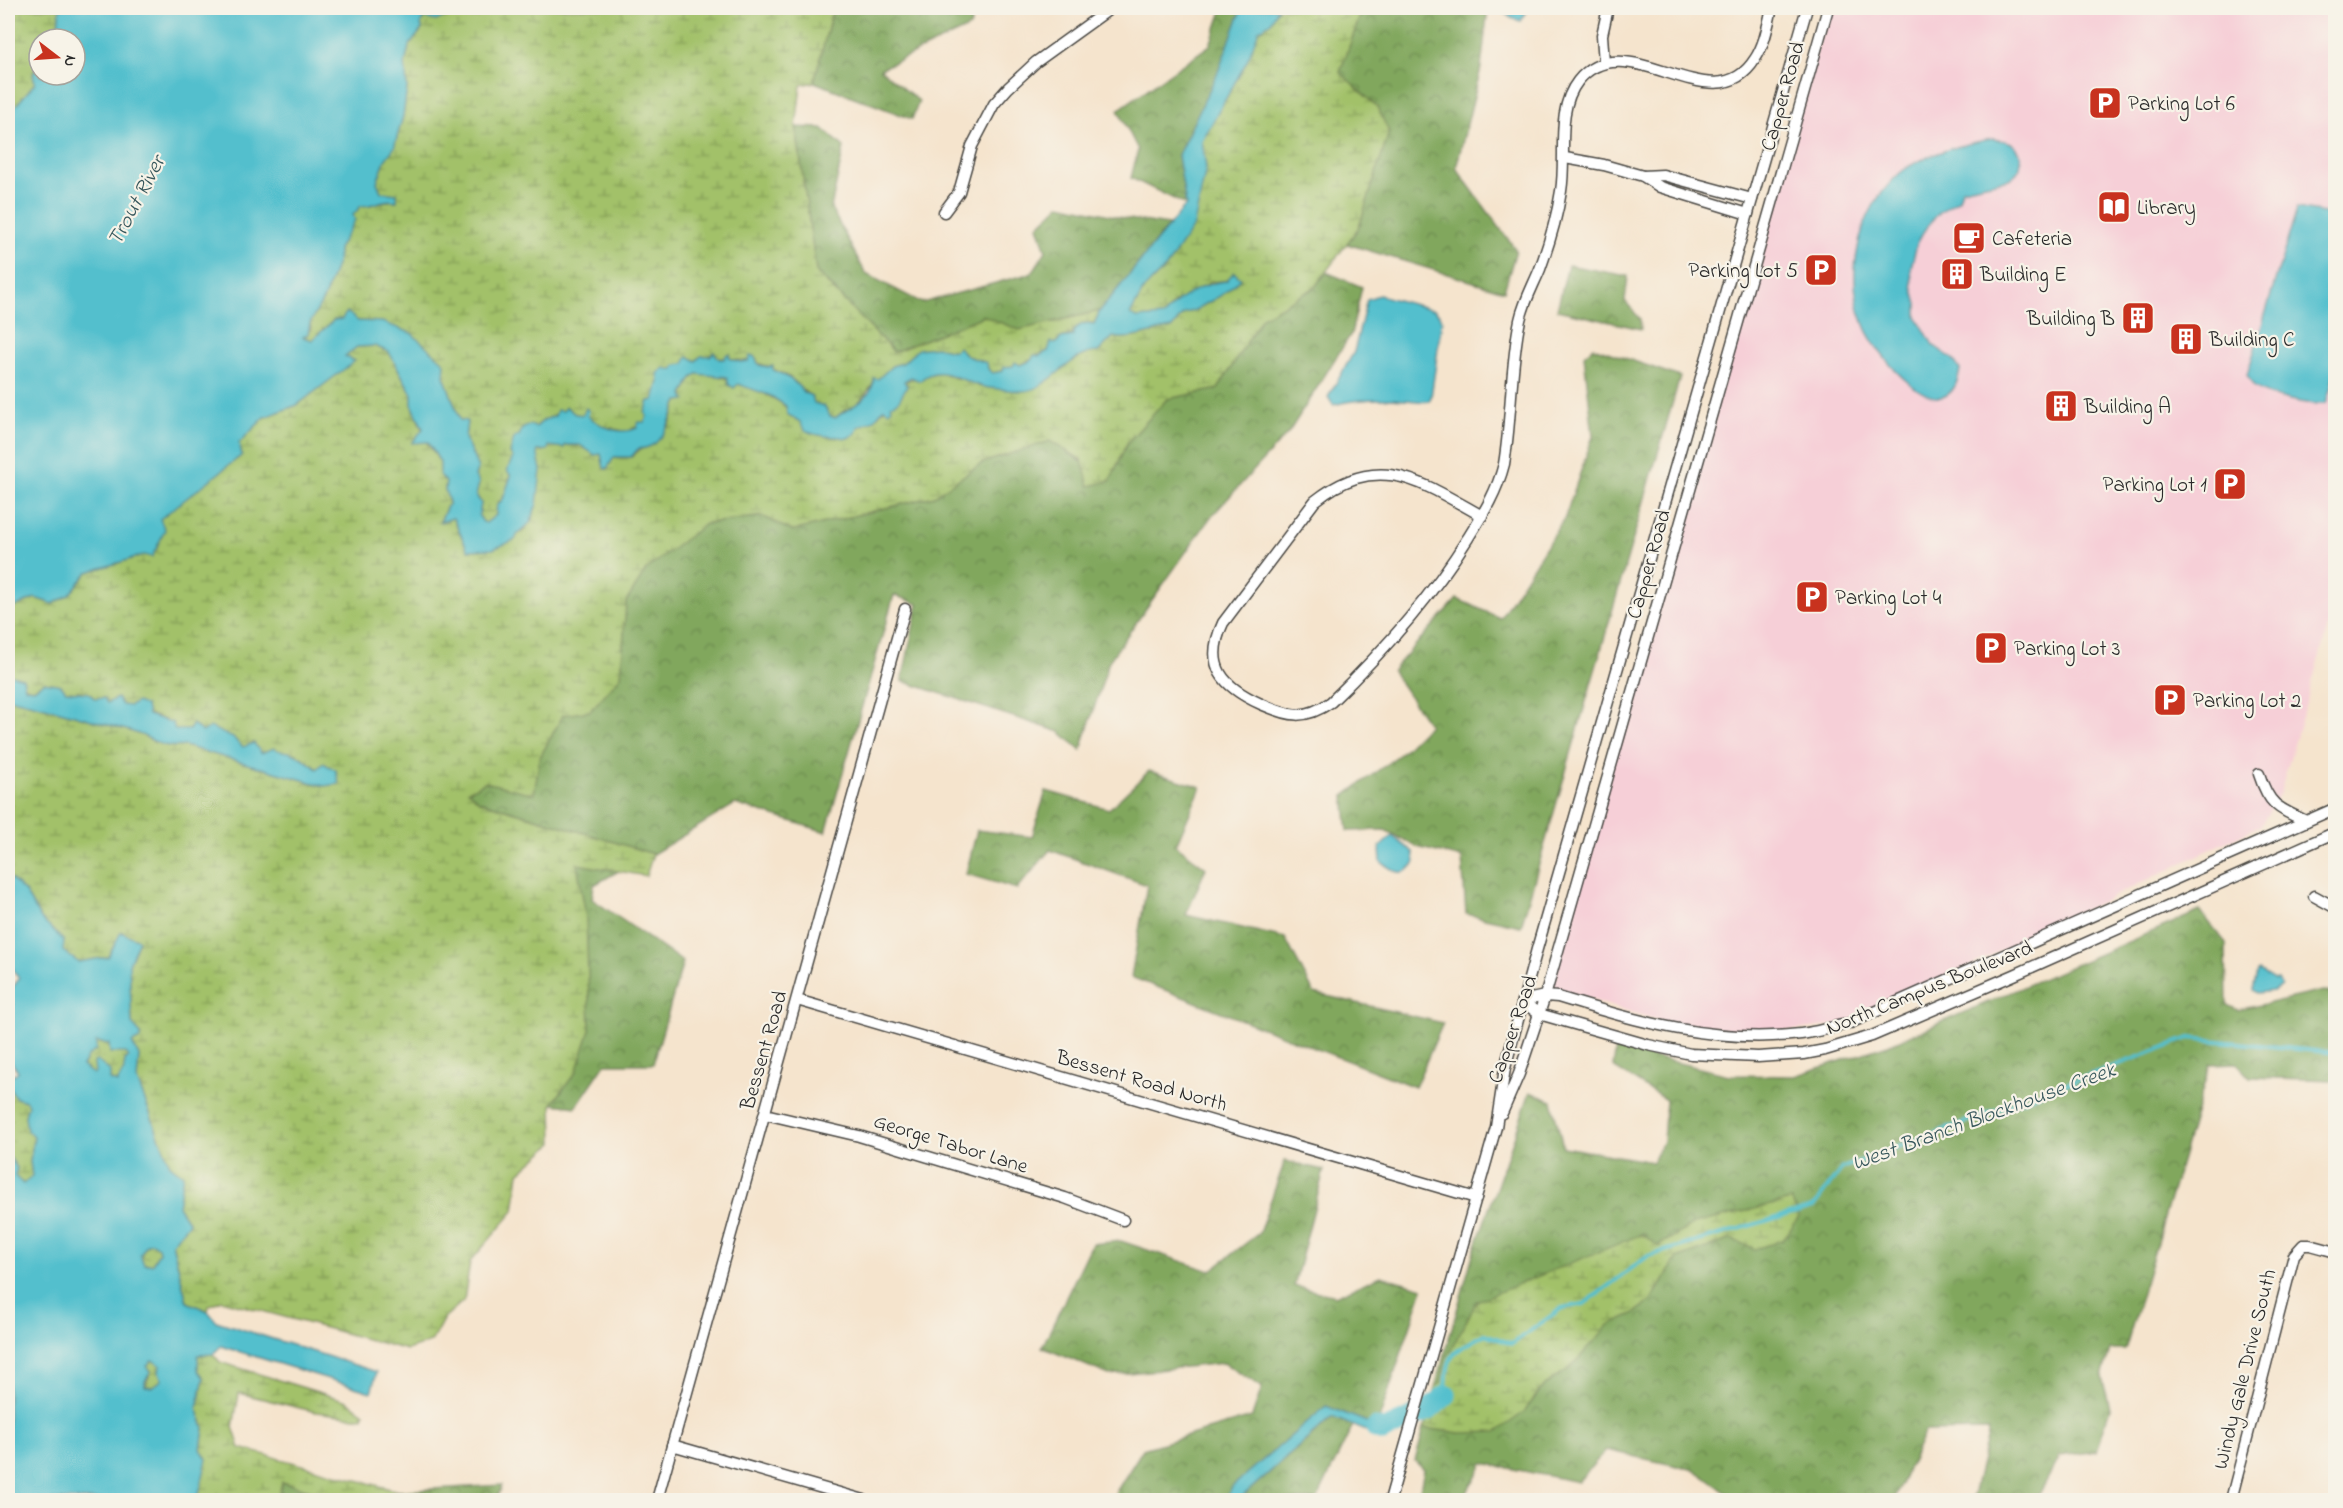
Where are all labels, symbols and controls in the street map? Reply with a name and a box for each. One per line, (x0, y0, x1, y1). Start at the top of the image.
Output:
north arrow (27, 27, 87, 87)
street label: Capper Road (1754, 38, 1814, 155)
text: N (56, 52, 82, 70)
parking icon: Parking Lot 6 (2087, 85, 2123, 121)
place label: Parking Lot 6 (2128, 90, 2235, 122)
water label: Trout River (100, 148, 176, 252)
library icon: Library (2096, 189, 2132, 225)
place label: Library (2137, 194, 2196, 226)
cafe icon: Cafeteria (1951, 220, 1987, 256)
place label: Cafeteria (1992, 225, 2072, 255)
parking icon: Parking Lot 5 (1803, 252, 1839, 288)
building icon: Building E (1939, 256, 1975, 292)
place label: Parking Lot 5 (1688, 257, 1798, 289)
place label: Building E (1979, 261, 2067, 293)
building icon: Building B (2120, 300, 2156, 336)
place label: Building B (2026, 305, 2115, 337)
building icon: Building C (2168, 321, 2204, 357)
place label: Building C (2208, 326, 2295, 358)
building icon: Building A (2043, 388, 2079, 424)
place label: Building A (2083, 393, 2171, 425)
parking icon: Parking Lot 1 (2212, 466, 2248, 502)
place label: Parking Lot 1 (2103, 471, 2207, 503)
street label: Capper Road (1620, 506, 1680, 623)
parking icon: Parking Lot 4 (1794, 579, 1830, 615)
place label: Parking Lot 4 (1835, 584, 1942, 616)
parking icon: Parking Lot 3 (1973, 630, 2009, 666)
place label: Parking Lot 3 (2014, 635, 2120, 667)
parking icon: Parking Lot 2 (2152, 682, 2188, 718)
place label: Parking Lot 2 (2193, 687, 2301, 719)
street label: North Campus Boulevard (1822, 934, 2038, 1044)
street label: Capper Road (1481, 971, 1546, 1088)
street label: Bessent Road (733, 987, 796, 1115)
street label: Bessent Road North (1051, 1043, 1230, 1121)
water label: West Branch Blockhouse Creek (1848, 1055, 2122, 1180)
street label: George Tabor Lane (869, 1107, 1032, 1185)
street label: Windy Gale Drive South (2207, 1266, 2287, 1473)

